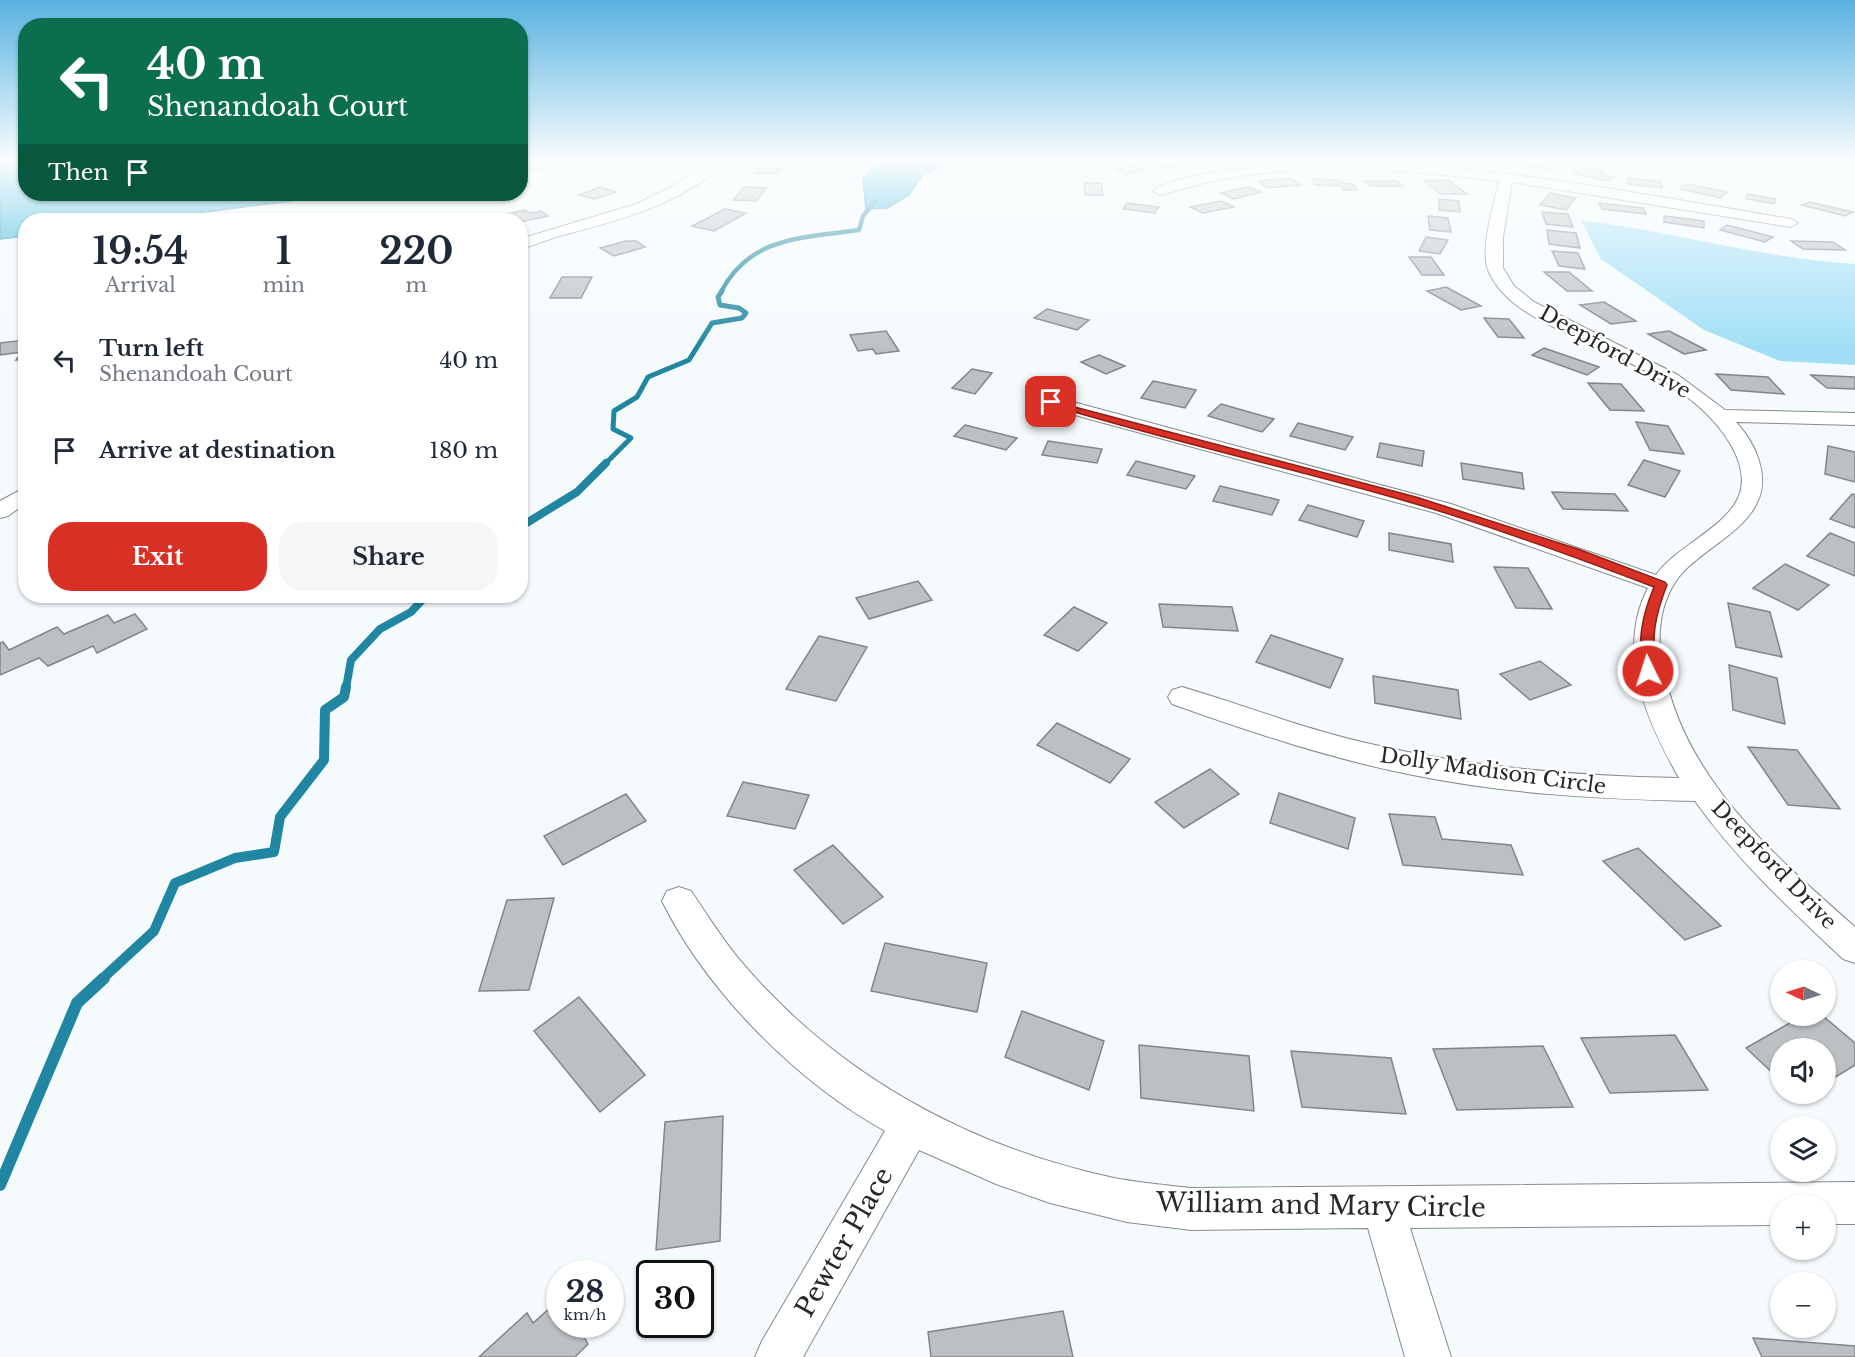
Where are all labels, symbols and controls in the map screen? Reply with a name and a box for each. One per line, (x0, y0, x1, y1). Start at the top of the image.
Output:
text: 40 m (147, 38, 264, 90)
icon: left (48, 42, 126, 120)
text: Shenandoah Court (147, 90, 408, 123)
icon: arrive (121, 156, 154, 189)
text: Then (48, 159, 109, 186)
text: 19:54 (93, 229, 188, 274)
text: 1 (276, 229, 292, 274)
text: 220 (379, 229, 453, 274)
text: Arrival (105, 273, 176, 297)
text: min (263, 273, 305, 297)
text: m (406, 273, 427, 297)
street label: Deepford Drive (1535, 300, 1695, 404)
text: Turn left (99, 335, 204, 362)
icon: left (48, 344, 81, 377)
text: 40 m (440, 347, 498, 374)
text: Shenandoah Court (99, 362, 293, 386)
pin (1025, 376, 1076, 427)
icon: arrive (1034, 385, 1067, 418)
icon: arrive (48, 434, 81, 467)
text: Arrive at destination (99, 437, 336, 464)
text: 180 m (429, 437, 498, 464)
button: Exit (48, 522, 267, 591)
button: Share (279, 522, 498, 591)
position arrow (1616, 639, 1680, 703)
street label: Dolly Madison Circle (1378, 742, 1608, 800)
street label: Deepford Drive (1706, 795, 1842, 935)
north arrow (1770, 960, 1836, 1026)
map controls (1770, 960, 1836, 1338)
button: sound (1770, 1038, 1836, 1104)
button: layers (1770, 1116, 1836, 1182)
street label: Pewter Place (788, 1162, 900, 1322)
street label: William and Mary Circle (1155, 1186, 1486, 1224)
button: + (1770, 1194, 1836, 1260)
speed limit sign: 30 (636, 1260, 714, 1338)
button: − (1770, 1272, 1836, 1338)
text: 28 (566, 1273, 604, 1310)
text: km/h (564, 1305, 606, 1324)

